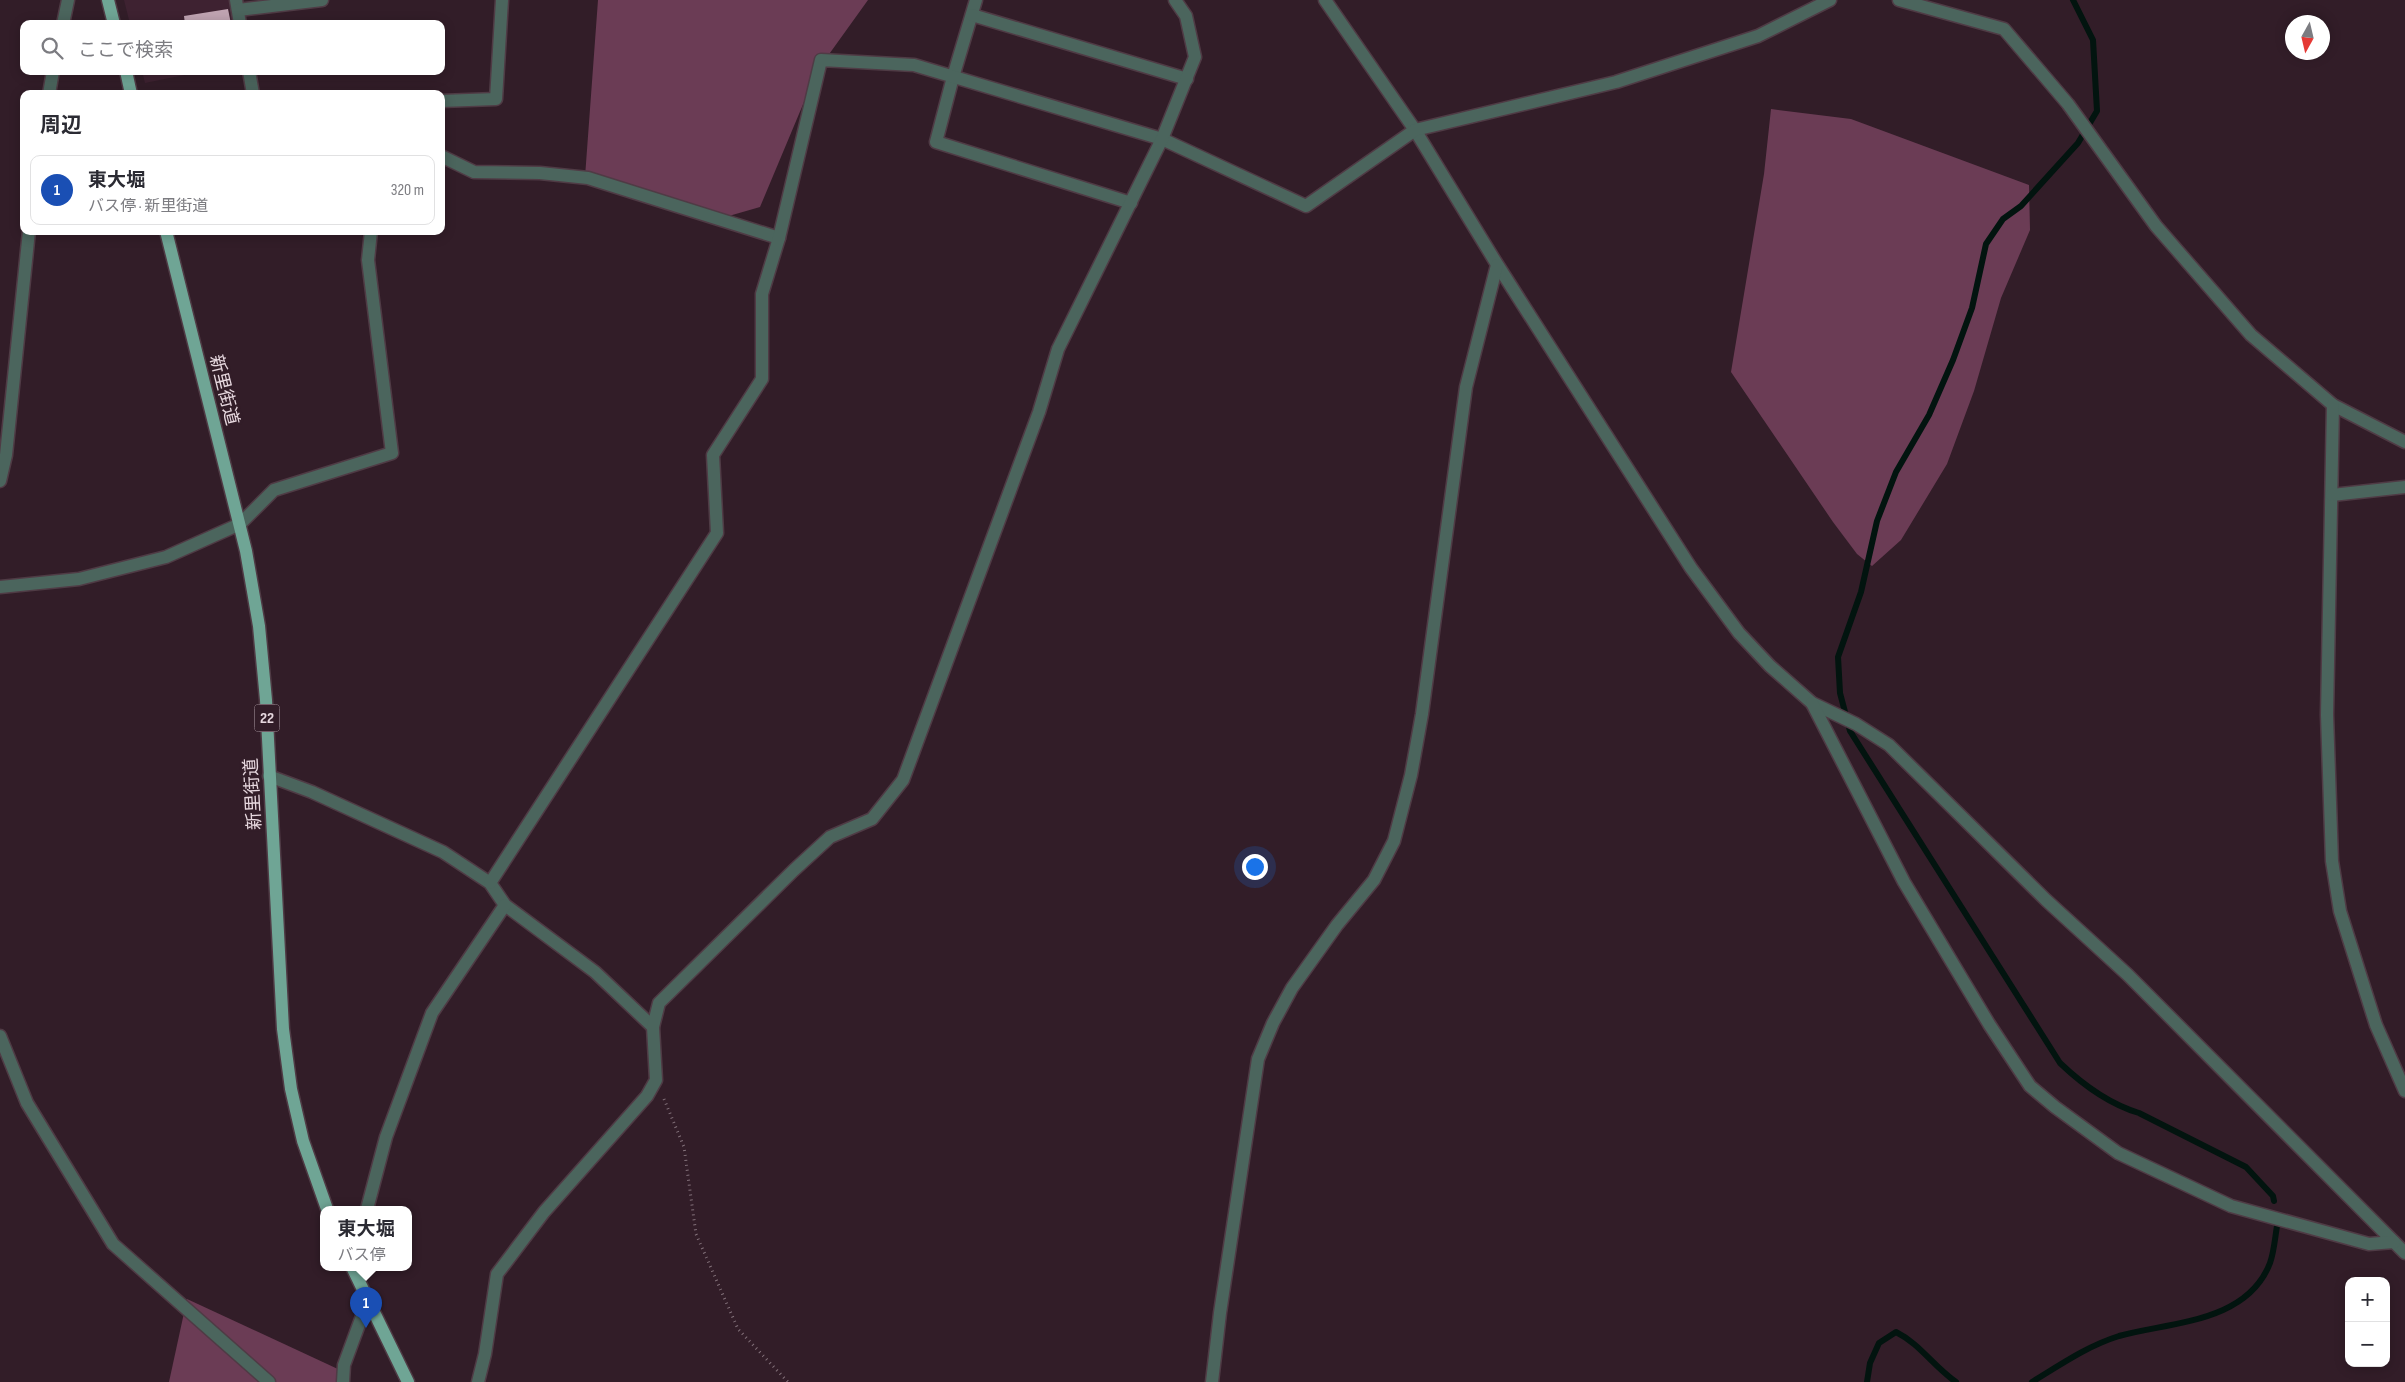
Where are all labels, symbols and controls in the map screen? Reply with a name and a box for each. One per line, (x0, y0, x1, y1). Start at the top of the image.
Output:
north arrow (2285, 15, 2330, 60)
search box (20, 20, 445, 75)
icon: search (38, 34, 66, 62)
text: ここで検索 (78, 39, 173, 62)
text: 周辺 (40, 113, 82, 138)
text: 東大堀 (88, 169, 145, 192)
text: 1 (54, 181, 60, 200)
text: 320 m (391, 181, 424, 200)
text: バス停 · 新里街道 (88, 197, 208, 216)
street label: 新里街道 (205, 353, 243, 427)
road number: 22 (254, 704, 280, 731)
street label: 新里街道 (241, 757, 265, 831)
your location (1242, 854, 1268, 880)
popup (320, 1206, 412, 1271)
text: 東大堀 (337, 1218, 395, 1241)
text: バス停 (337, 1246, 386, 1265)
map controls (2345, 1277, 2390, 1367)
button: + (2345, 1277, 2390, 1322)
pin: 1 (350, 1287, 382, 1328)
button: − (2345, 1322, 2390, 1367)

